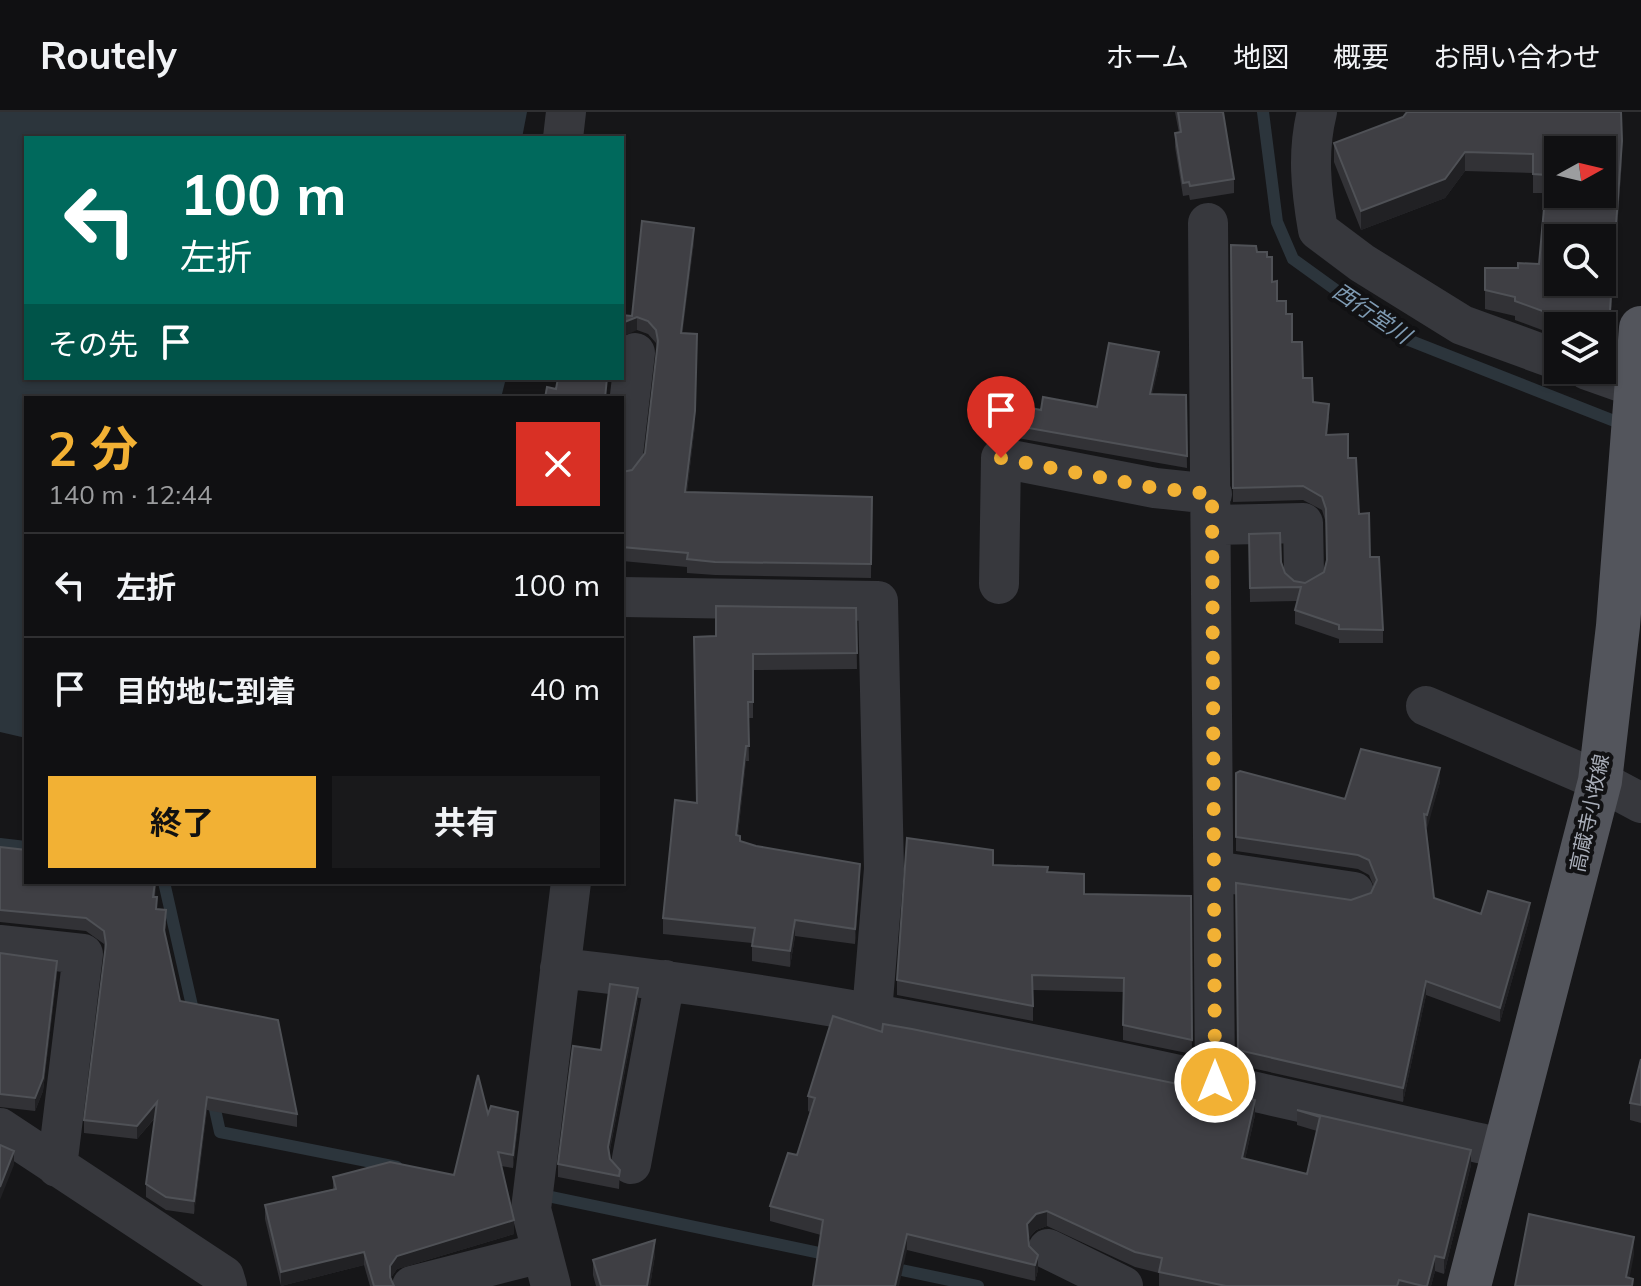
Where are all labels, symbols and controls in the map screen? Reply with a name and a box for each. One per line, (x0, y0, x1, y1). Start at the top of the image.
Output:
text: Routely (40, 31, 177, 79)
text: ホーム (1106, 39, 1189, 74)
text: 地図 (1233, 39, 1289, 74)
text: 概要 (1333, 39, 1389, 74)
text: お問い合わせ (1433, 39, 1601, 74)
north arrow (1544, 136, 1616, 208)
map controls (1544, 136, 1616, 384)
text: 100 m (180, 159, 347, 229)
icon: left (48, 168, 152, 272)
button: search (1544, 224, 1616, 296)
text: 左折 (180, 234, 252, 279)
water label: 西行堂川 (1328, 277, 1418, 350)
button: layers (1544, 312, 1616, 384)
icon: arrive (154, 320, 198, 364)
text: その先 (48, 325, 138, 363)
pin (967, 376, 1035, 458)
icon: arrive (979, 388, 1023, 432)
text: 2 分 (48, 418, 138, 478)
button: close (516, 422, 600, 506)
text: 140 m · 12:44 (48, 478, 212, 511)
icon: left (48, 563, 92, 607)
text: 100 m (512, 566, 600, 604)
text: 左折 (116, 568, 176, 606)
icon: arrive (48, 667, 92, 711)
text: 40 m (530, 670, 600, 708)
text: 目的地に到着 (116, 672, 296, 710)
street label: 高蔵寺小牧線 (1564, 752, 1614, 874)
button: 終了 (48, 776, 316, 868)
button: 共有 (332, 776, 600, 868)
position arrow (1173, 1040, 1257, 1124)

